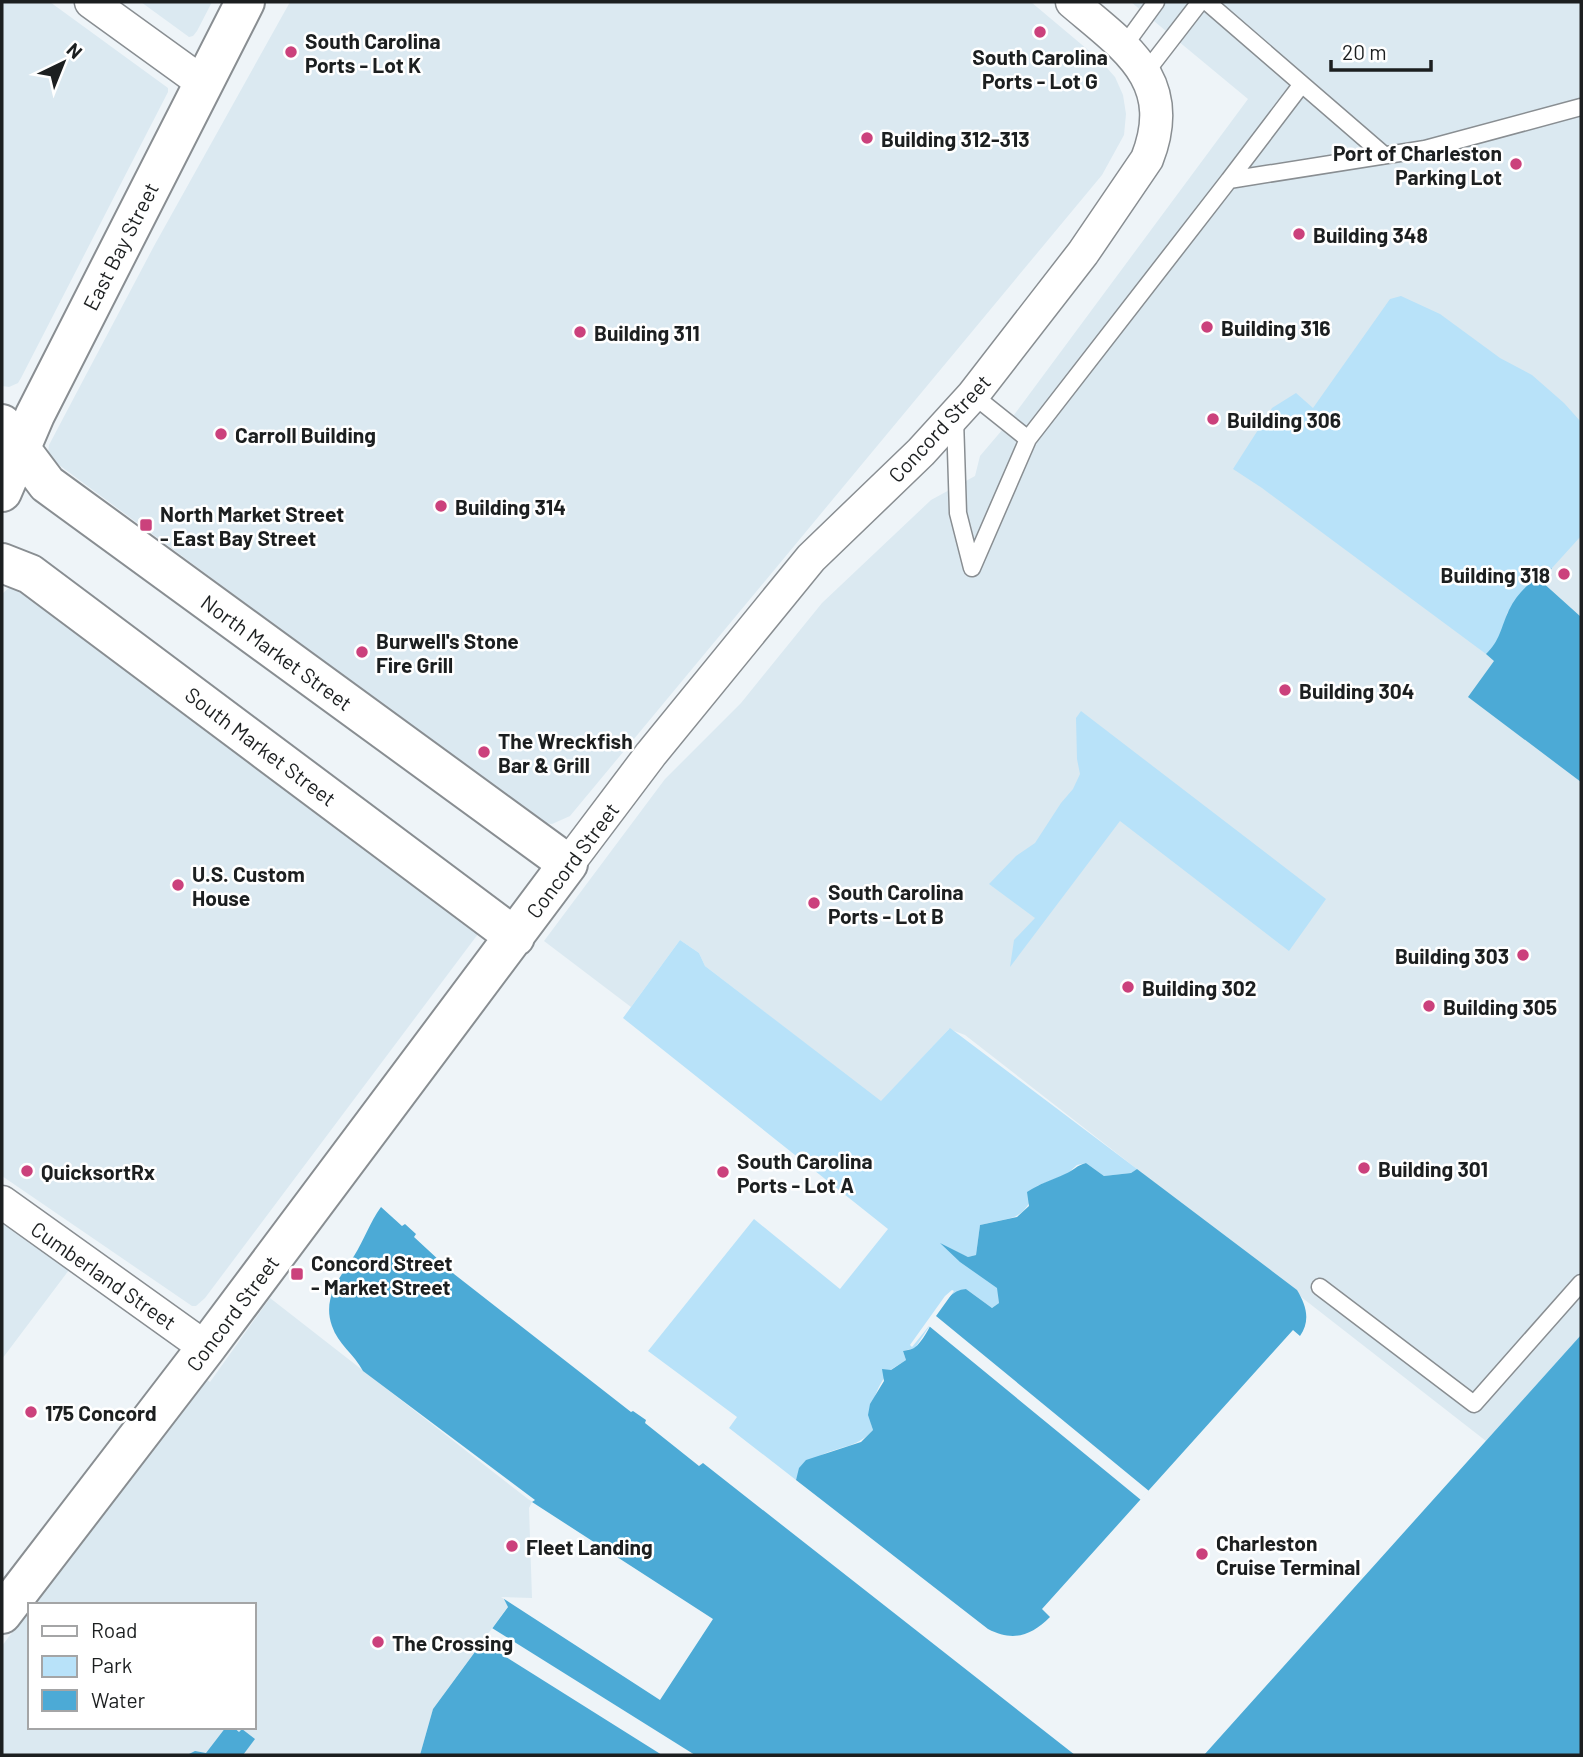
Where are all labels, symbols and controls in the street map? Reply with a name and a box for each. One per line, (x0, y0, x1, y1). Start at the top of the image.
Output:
marker: South Carolina Ports - Lot G (1032, 24, 1048, 40)
north arrow (28, 28, 98, 98)
place label: South Carolina Ports - Lot K (305, 28, 441, 77)
scale bar (1331, 28, 1431, 72)
text: N (62, 37, 87, 63)
text: 20 m (1342, 39, 1387, 64)
marker: South Carolina Ports - Lot K (283, 44, 299, 60)
place label: South Carolina Ports - Lot G (972, 44, 1108, 93)
place label: Building 312-313 (881, 126, 1030, 151)
marker: Building 312-313 (859, 130, 875, 146)
place label: Port of Charleston Parking Lot (1333, 140, 1502, 189)
marker: Port of Charleston Parking Lot (1508, 156, 1524, 172)
street label: East Bay Street (77, 178, 163, 314)
place label: Building 348 (1313, 222, 1428, 247)
marker: Building 348 (1291, 226, 1307, 242)
place label: Building 316 (1221, 315, 1330, 340)
marker: Building 316 (1199, 319, 1215, 335)
place label: Building 311 (594, 320, 700, 345)
marker: Building 311 (572, 324, 588, 340)
street label: Concord Street (883, 369, 995, 487)
place label: Building 306 (1227, 407, 1341, 432)
marker: Building 306 (1205, 411, 1221, 427)
place label: Carroll Building (235, 422, 376, 447)
marker: Carroll Building (213, 426, 229, 442)
place label: Building 314 (455, 494, 566, 519)
marker: Building 314 (433, 498, 449, 514)
place label: North Market Street - East Bay Street (160, 501, 344, 550)
marker: North Market Street - East Bay Street (138, 517, 154, 533)
place label: Building 318 (1441, 562, 1550, 587)
marker: Building 318 (1556, 566, 1572, 582)
street label: North Market Street (197, 589, 357, 715)
place label: Burwell's Stone Fire Grill (376, 628, 519, 677)
marker: Burwell's Stone Fire Grill (354, 644, 370, 660)
place label: Building 304 (1299, 678, 1414, 703)
street label: South Market Street (181, 681, 341, 811)
marker: Building 304 (1277, 682, 1293, 698)
place label: The Wreckfish Bar & Grill (498, 728, 633, 777)
marker: The Wreckfish Bar & Grill (476, 744, 492, 760)
street label: Concord Street (520, 797, 624, 923)
place label: U.S. Custom House (192, 861, 305, 910)
marker: U.S. Custom House (170, 877, 186, 893)
place label: South Carolina Ports - Lot B (828, 879, 964, 928)
marker: South Carolina Ports - Lot B (806, 895, 822, 911)
place label: Building 303 (1395, 943, 1509, 968)
marker: Building 303 (1515, 947, 1531, 963)
place label: Building 302 (1142, 975, 1257, 1000)
marker: Building 302 (1120, 979, 1136, 995)
place label: Building 305 (1443, 994, 1557, 1019)
marker: Building 305 (1421, 998, 1437, 1014)
place label: South Carolina Ports - Lot A (737, 1148, 873, 1197)
place label: Building 301 (1378, 1156, 1488, 1181)
place label: QuicksortRx (41, 1159, 155, 1184)
marker: Building 301 (1356, 1160, 1372, 1176)
marker: QuicksortRx (19, 1163, 35, 1179)
marker: South Carolina Ports - Lot A (715, 1164, 731, 1180)
street label: Cumberland Street (27, 1216, 181, 1334)
street label: Concord Street (180, 1250, 284, 1376)
place label: Concord Street - Market Street (311, 1250, 452, 1299)
marker: Concord Street - Market Street (289, 1266, 305, 1282)
place label: 175 Concord (45, 1400, 157, 1425)
marker: 175 Concord (23, 1404, 39, 1420)
place label: Charleston Cruise Terminal (1216, 1530, 1360, 1579)
place label: Fleet Landing (526, 1534, 653, 1559)
marker: Fleet Landing (504, 1538, 520, 1554)
marker: Charleston Cruise Terminal (1194, 1546, 1210, 1562)
legend (28, 1603, 256, 1729)
text: Road (91, 1617, 137, 1642)
place label: The Crossing (392, 1630, 513, 1655)
marker: The Crossing (370, 1634, 386, 1650)
text: Park (91, 1652, 132, 1677)
text: Water (91, 1687, 146, 1712)

